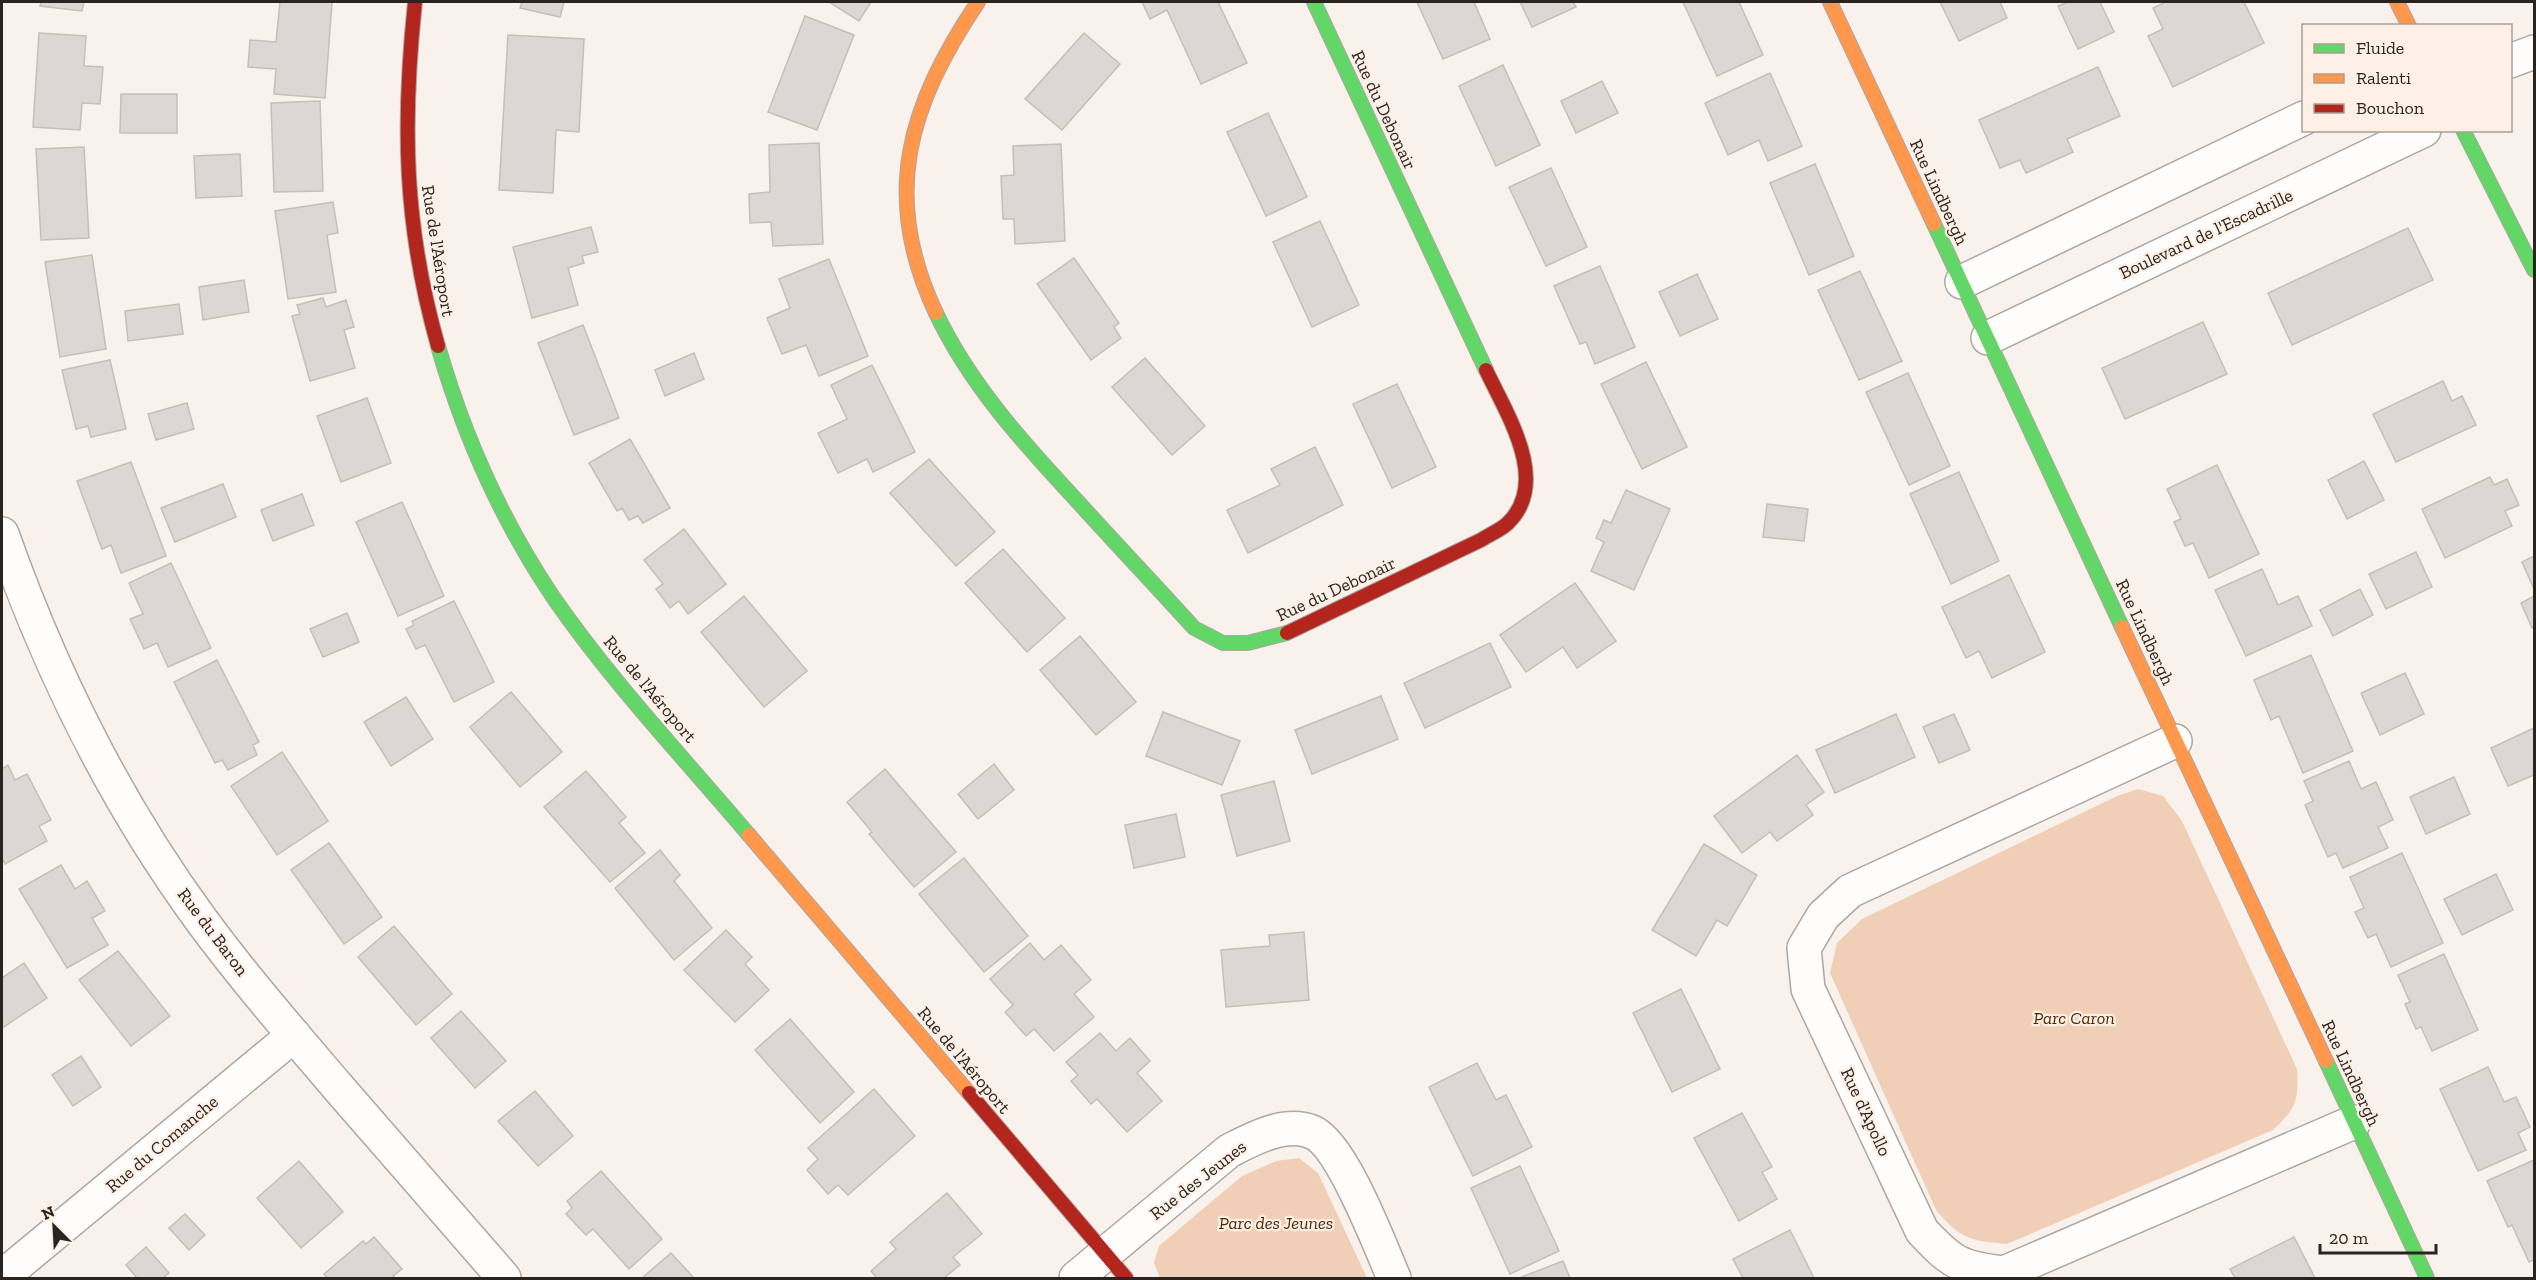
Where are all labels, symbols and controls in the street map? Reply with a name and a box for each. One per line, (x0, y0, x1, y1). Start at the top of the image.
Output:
legend (2302, 24, 2512, 132)
text: Fluide (2356, 37, 2404, 59)
street label: Rue du Debonair (1347, 47, 1421, 173)
text: Ralenti (2356, 67, 2411, 89)
text: Bouchon (2356, 97, 2425, 119)
street label: Rue Lindbergh (1905, 136, 1973, 248)
street label: Rue de l'Aéroport (417, 184, 459, 319)
street label: Boulevard de l'Escadrille (2116, 184, 2296, 284)
street label: Rue du Debonair (1273, 552, 1399, 626)
street label: Rue Lindbergh (2111, 576, 2179, 688)
street label: Rue de l'Aéroport (599, 631, 701, 747)
street label: Rue du Baron (173, 884, 254, 981)
street label: Rue de l'Aéroport (913, 1002, 1015, 1118)
park label: Parc Caron (2033, 1007, 2115, 1029)
street label: Rue Lindbergh (2317, 1017, 2385, 1129)
street label: Rue d'Apollo (1836, 1064, 1896, 1160)
street label: Rue du Comanche (101, 1091, 223, 1197)
street label: Rue des Jeunes (1145, 1135, 1251, 1225)
north arrow (24, 1196, 84, 1256)
text: N (39, 1202, 58, 1224)
park label: Parc des Jeunes (1219, 1212, 1333, 1234)
scale bar (2320, 1217, 2436, 1255)
text: 20 m (2329, 1227, 2369, 1249)

